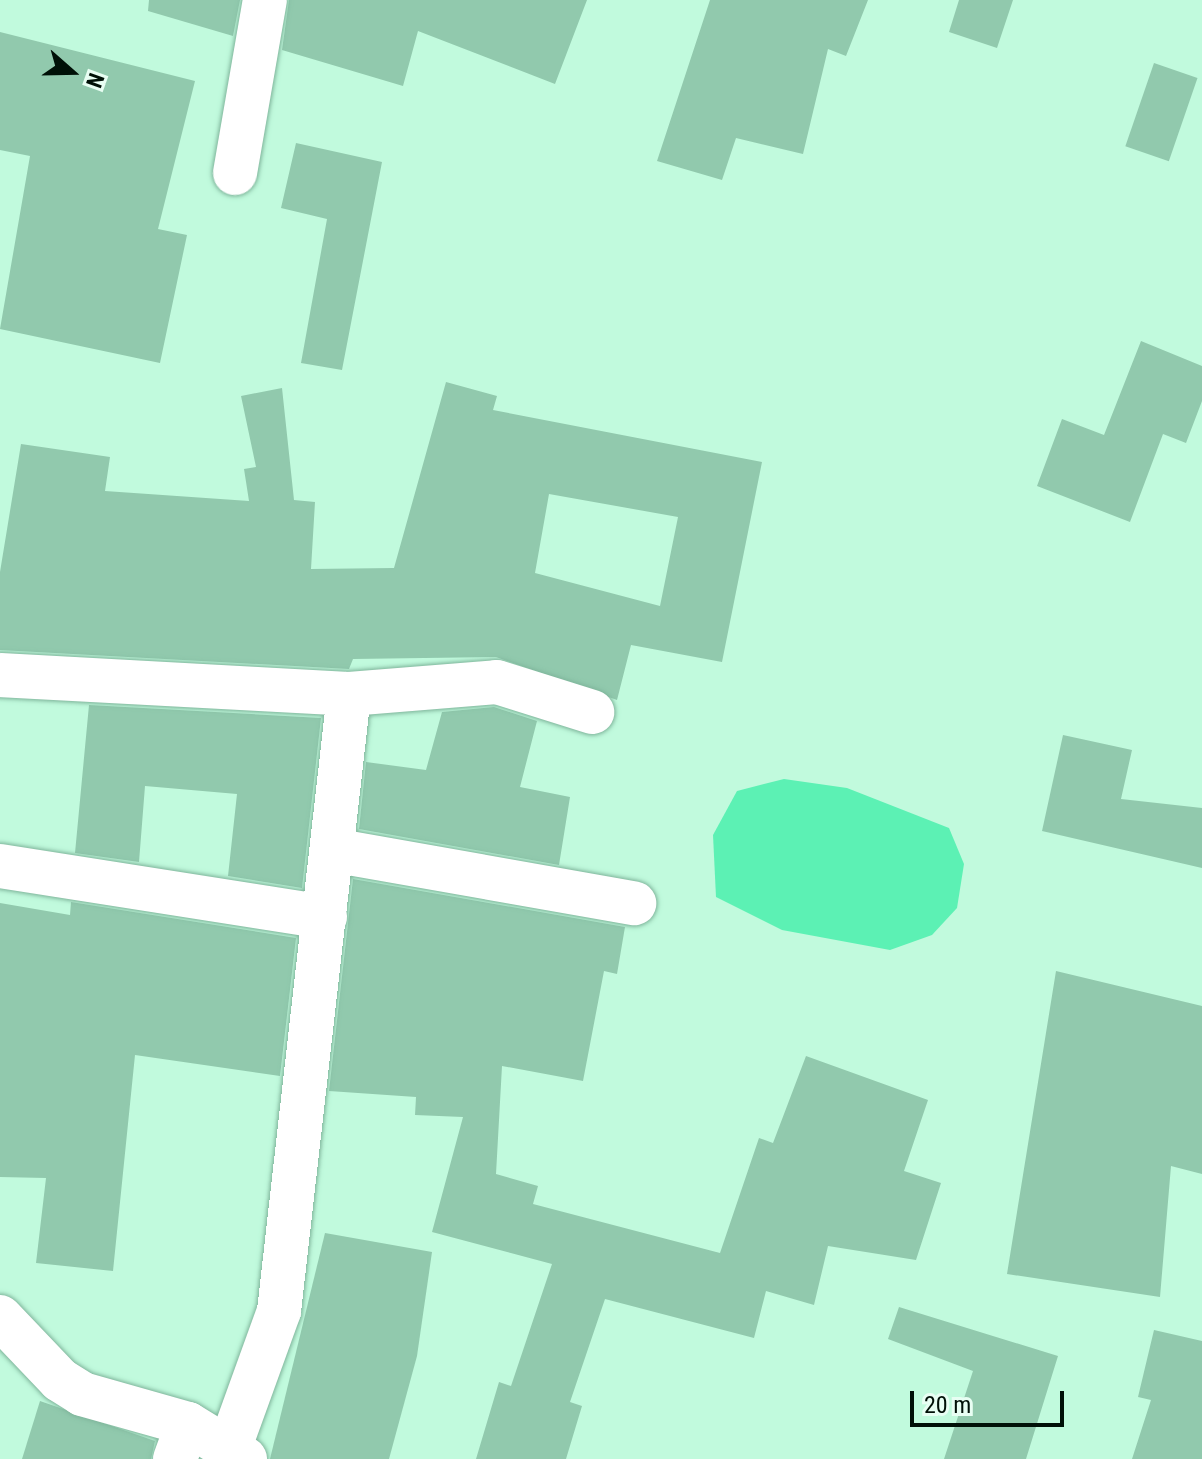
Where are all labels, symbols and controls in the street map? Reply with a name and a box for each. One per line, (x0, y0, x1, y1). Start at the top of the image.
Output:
north arrow (32, 32, 112, 112)
text: N (81, 70, 109, 91)
scale bar (914, 1375, 1068, 1425)
text: 20 m (924, 1391, 971, 1419)

